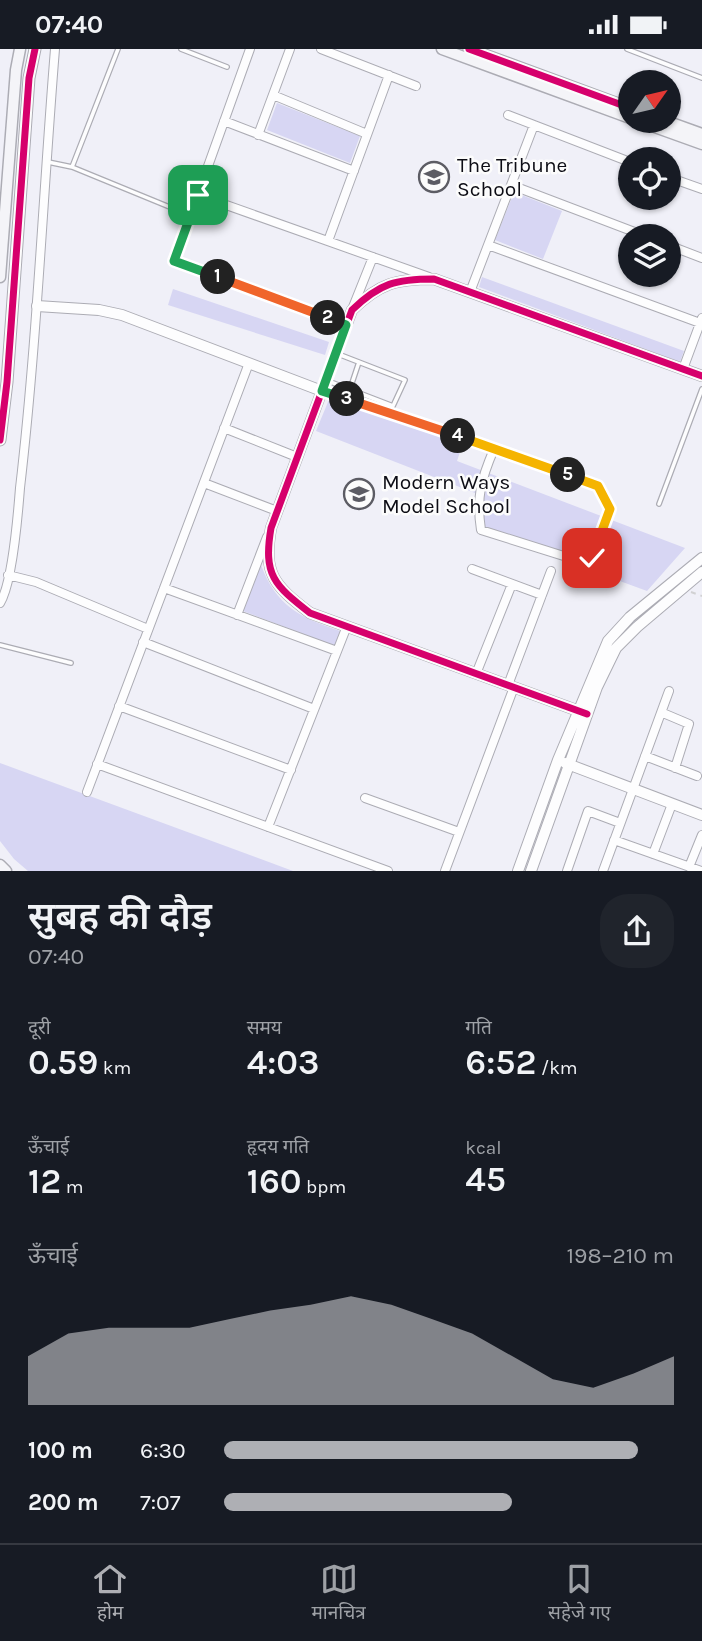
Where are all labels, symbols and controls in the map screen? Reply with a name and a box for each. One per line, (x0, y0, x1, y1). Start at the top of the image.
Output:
text: 07:40 (35, 9, 103, 40)
north arrow (618, 70, 681, 133)
map controls (618, 70, 681, 287)
button: locate (618, 147, 681, 210)
place label: The Tribune School (457, 153, 567, 201)
school or university icon: The Tribune School (417, 160, 451, 194)
pin (168, 165, 228, 225)
icon: arrive (179, 176, 217, 214)
button: layers (618, 224, 681, 287)
pin: 1 (200, 259, 235, 295)
text: 1 (214, 265, 221, 287)
pin: 2 (310, 301, 346, 335)
text: 2 (322, 306, 333, 328)
pin: 3 (330, 381, 364, 417)
text: 3 (341, 387, 352, 409)
pin: 4 (440, 419, 476, 453)
text: 4 (452, 424, 463, 446)
pin: 5 (550, 457, 586, 493)
text: 5 (562, 463, 573, 485)
place label: Modern Ways Model School (382, 470, 510, 518)
school or university icon: Modern Ways Model School (342, 477, 376, 511)
pin (562, 528, 622, 588)
icon: check (573, 539, 611, 577)
text: सुबह की दौड़ (28, 894, 212, 939)
button: share (600, 894, 674, 968)
text: 07:40 (28, 943, 84, 970)
text: दूरी (28, 1017, 51, 1039)
text: समय (247, 1017, 282, 1039)
text: गति (465, 1017, 492, 1039)
text: 0.59 (28, 1042, 98, 1083)
text: 4:03 (247, 1042, 319, 1083)
text: 6:52 (465, 1042, 536, 1083)
text: km (98, 1057, 131, 1079)
text: /km (536, 1057, 578, 1079)
text: ऊँचाई (28, 1136, 69, 1158)
text: हृदय गति (247, 1136, 309, 1158)
text: kcal (465, 1137, 502, 1159)
text: 45 (465, 1159, 506, 1200)
text: 12 (28, 1161, 61, 1202)
text: 160 (247, 1161, 302, 1202)
text: m (61, 1176, 83, 1198)
text: bpm (302, 1176, 346, 1198)
text: ऊँचाई (28, 1242, 78, 1269)
text: 198–210 m (566, 1242, 674, 1269)
text: 100 m (28, 1437, 93, 1464)
text: 6:30 (140, 1437, 186, 1464)
text: 200 m (28, 1489, 99, 1516)
text: 7:07 (140, 1489, 181, 1516)
tab: होम (91, 1560, 129, 1627)
tab: मानचित्र (311, 1560, 366, 1627)
tab: सहेजे गए (548, 1560, 611, 1627)

